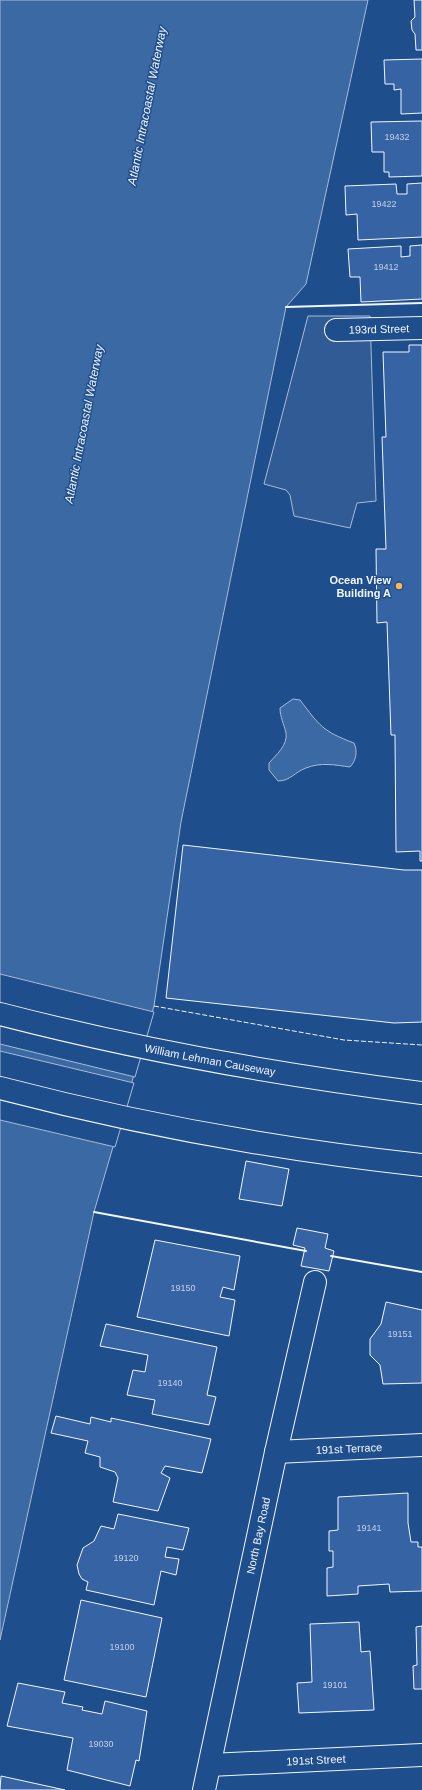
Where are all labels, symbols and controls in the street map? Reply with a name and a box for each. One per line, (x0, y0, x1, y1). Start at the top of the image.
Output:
water label: Atlantic Intracoastal Waterway (125, 25, 169, 187)
house number: 19432 (384, 132, 410, 142)
house number: 19422 (371, 199, 397, 209)
house number: 19412 (373, 262, 399, 272)
street label: 193rd Street (349, 322, 409, 336)
water label: Atlantic Intracoastal Waterway (62, 343, 106, 505)
place label: Ocean View Building A (329, 574, 391, 599)
marker: Ocean View Building A (394, 581, 404, 591)
street label: William Lehman Causeway (144, 1042, 277, 1078)
house number: 19150 (170, 1283, 196, 1293)
house number: 19151 (387, 1329, 413, 1339)
house number: 19140 (157, 1378, 183, 1388)
street label: 191st Terrace (315, 1441, 382, 1456)
street label: North Bay Road (244, 1496, 272, 1575)
house number: 19141 (356, 1523, 382, 1533)
house number: 19120 (113, 1553, 139, 1563)
house number: 19100 (109, 1642, 135, 1652)
house number: 19101 (322, 1680, 348, 1690)
house number: 19030 (88, 1739, 114, 1749)
street label: 191st Street (286, 1753, 346, 1767)

